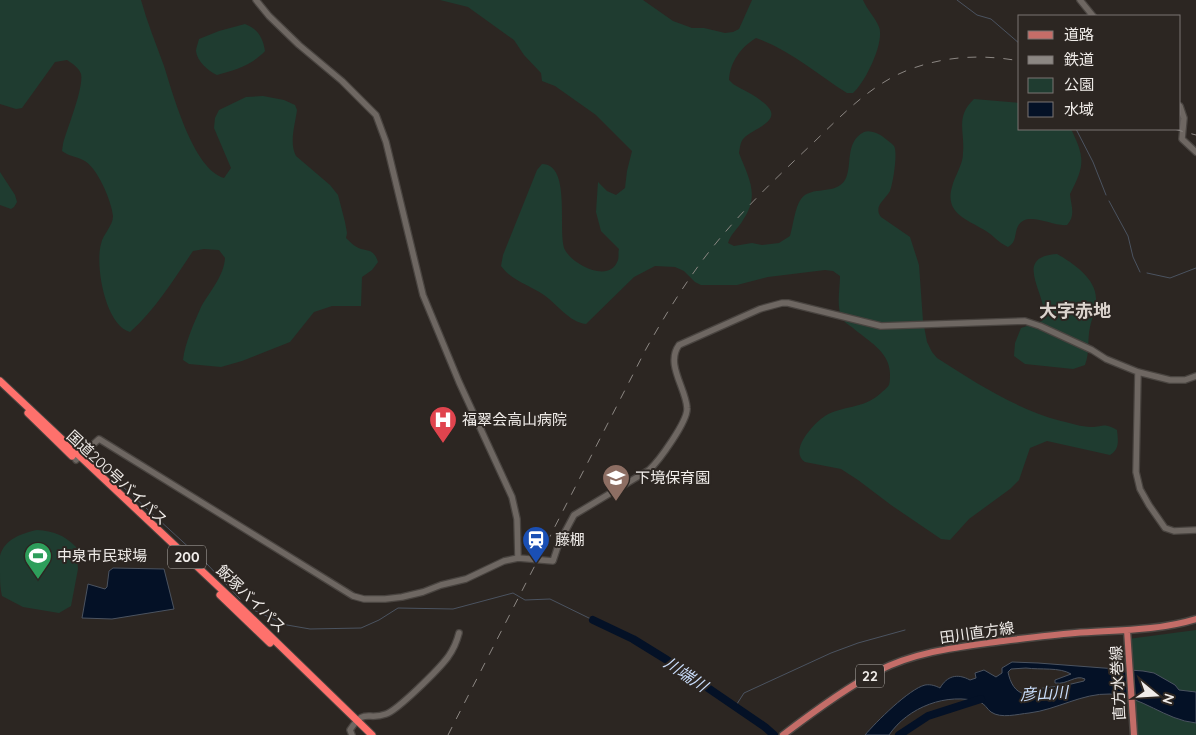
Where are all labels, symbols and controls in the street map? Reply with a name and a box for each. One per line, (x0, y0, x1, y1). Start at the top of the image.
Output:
legend (1018, 15, 1181, 130)
text: 道路 (1064, 25, 1094, 44)
text: 鉄道 (1064, 50, 1094, 69)
text: 公園 (1064, 75, 1094, 94)
text: 水域 (1064, 100, 1094, 119)
district label: 大字赤地 (1039, 299, 1111, 322)
hospital icon: 福翠会高山病院 (428, 405, 458, 444)
place label: 福翠会高山病院 (462, 410, 567, 429)
street label: 国道200号バイパス (63, 426, 172, 529)
school or university icon: 下境保育園 (601, 463, 631, 502)
place label: 下境保育園 (635, 468, 710, 487)
station icon: 藤棚 (521, 525, 551, 564)
place label: 藤棚 (555, 530, 585, 549)
sports icon: 中泉市民球場 (23, 541, 53, 580)
place label: 中泉市民球場 (57, 546, 147, 565)
road number: 200 (168, 546, 206, 568)
street label: 飯塚バイパス (212, 561, 290, 637)
street label: 田川直方線 (938, 618, 1015, 647)
street label: 直方水巻線 (1106, 645, 1129, 721)
water label: 川端川 (661, 652, 713, 697)
road number: 22 (856, 664, 884, 688)
north arrow (1131, 670, 1181, 720)
water label: 彦山川 (1020, 682, 1070, 704)
text: N (1158, 691, 1179, 707)

